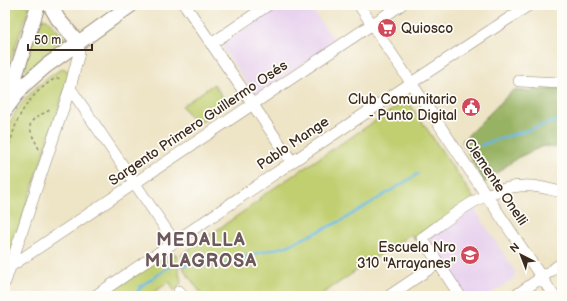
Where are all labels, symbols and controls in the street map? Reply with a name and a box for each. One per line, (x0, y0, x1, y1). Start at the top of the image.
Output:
supermarket icon: Quiosco (376, 17, 398, 39)
place label: Quiosco (401, 20, 453, 37)
scale bar (28, 26, 92, 52)
text: 50 m (34, 33, 61, 48)
street label: Sargento Primero Guillermo Osés (105, 57, 291, 189)
place label: Club Comunitario - Punto Digital (348, 91, 457, 124)
public building icon: Club Comunitario - Punto Digital (460, 96, 482, 118)
street label: Pablo Mange (254, 113, 332, 173)
street label: Clemente Onelli (461, 135, 531, 229)
district label: MEDALLA MILAGROSA (145, 230, 257, 272)
north arrow (501, 235, 541, 275)
place label: Escuela Nro 310 "Arrayanes" (357, 239, 456, 272)
text: N (507, 240, 522, 256)
school or university icon: Escuela Nro 310 "Arrayanes" (459, 244, 481, 266)

